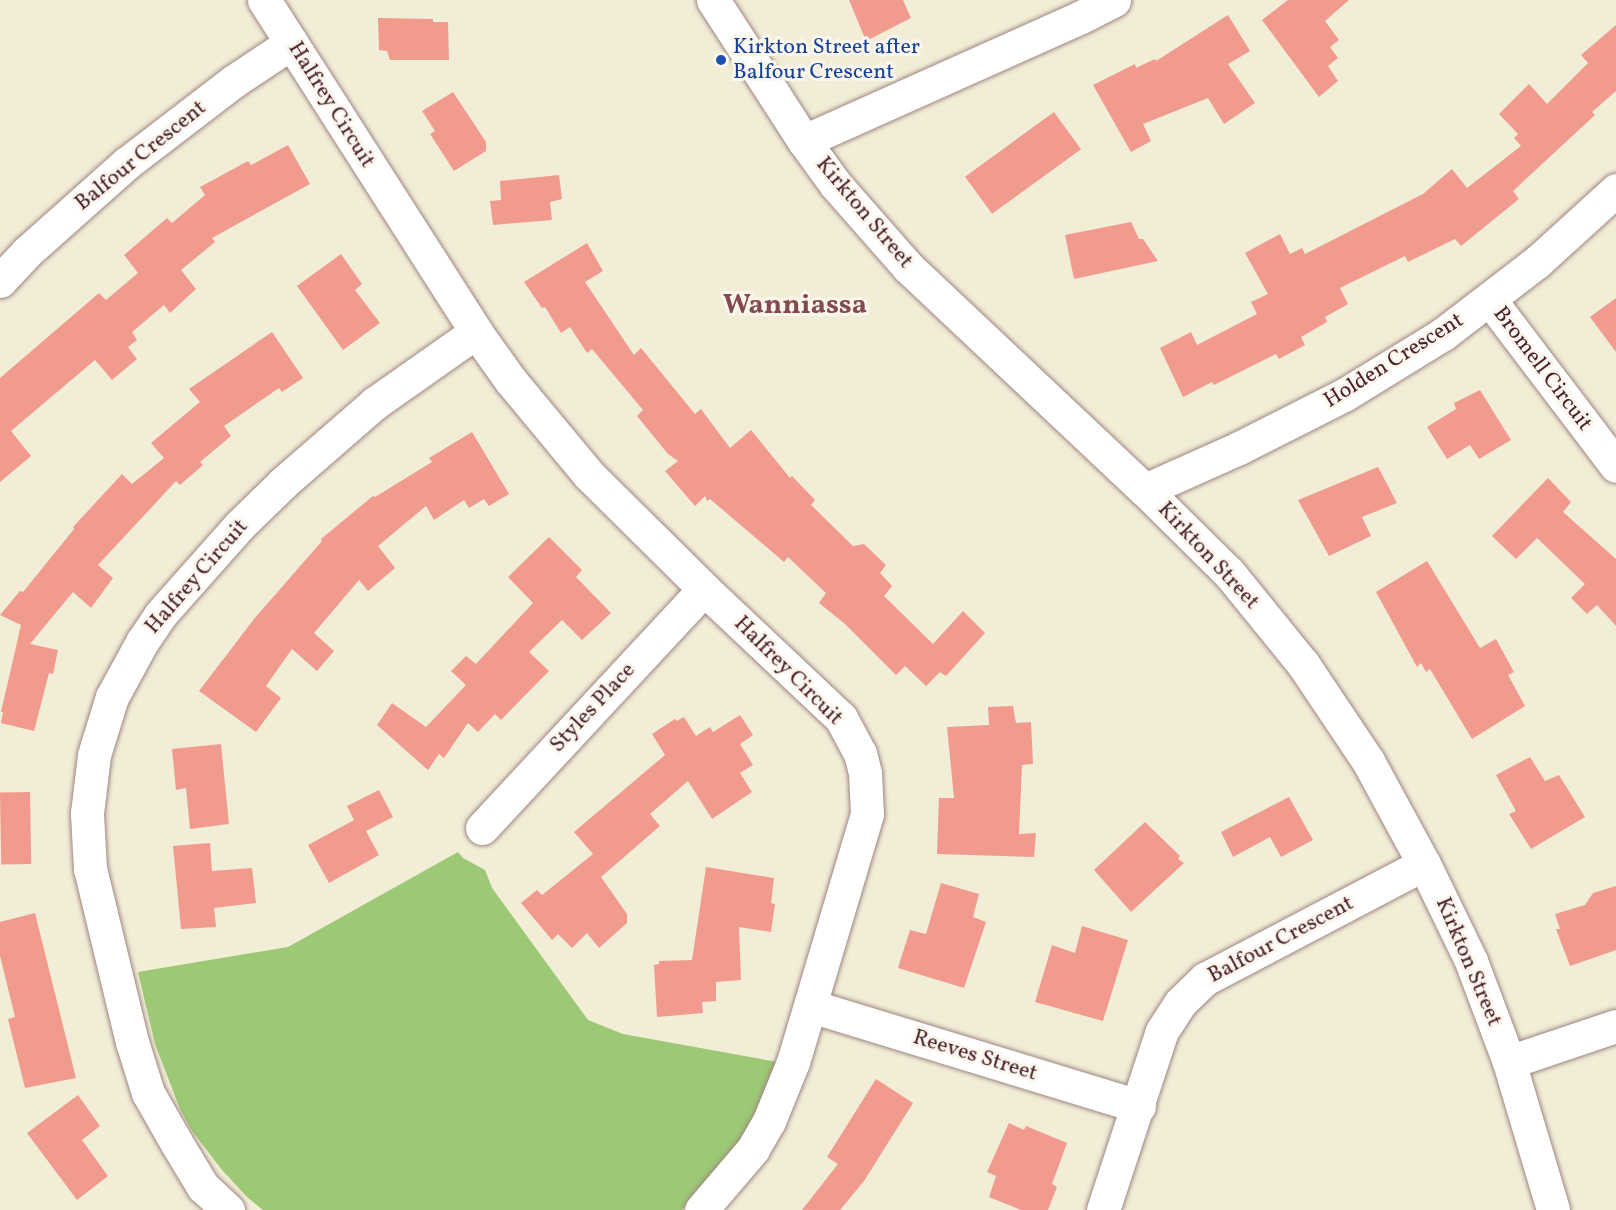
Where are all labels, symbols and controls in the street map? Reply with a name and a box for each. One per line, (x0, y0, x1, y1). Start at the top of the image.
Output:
place label: Kirkton Street after Balfour Crescent (733, 34, 920, 86)
street label: Halfrey Circuit (282, 37, 380, 173)
marker: Kirkton Street after Balfour Crescent (714, 53, 728, 67)
street label: Balfour Crescent (70, 95, 212, 217)
street label: Kirkton Street (810, 152, 918, 274)
district label: Wanniassa (723, 289, 867, 323)
street label: Bromell Circuit (1487, 302, 1597, 436)
street label: Holden Crescent (1319, 308, 1469, 414)
street label: Kirkton Street (1152, 497, 1264, 615)
street label: Halfrey Circuit (140, 514, 254, 640)
street label: Halfrey Circuit (728, 611, 848, 731)
street label: Styles Place (545, 658, 641, 758)
street label: Balfour Crescent (1204, 891, 1358, 989)
street label: Kirkton Street (1429, 894, 1507, 1030)
street label: Reeves Street (910, 1025, 1040, 1087)

